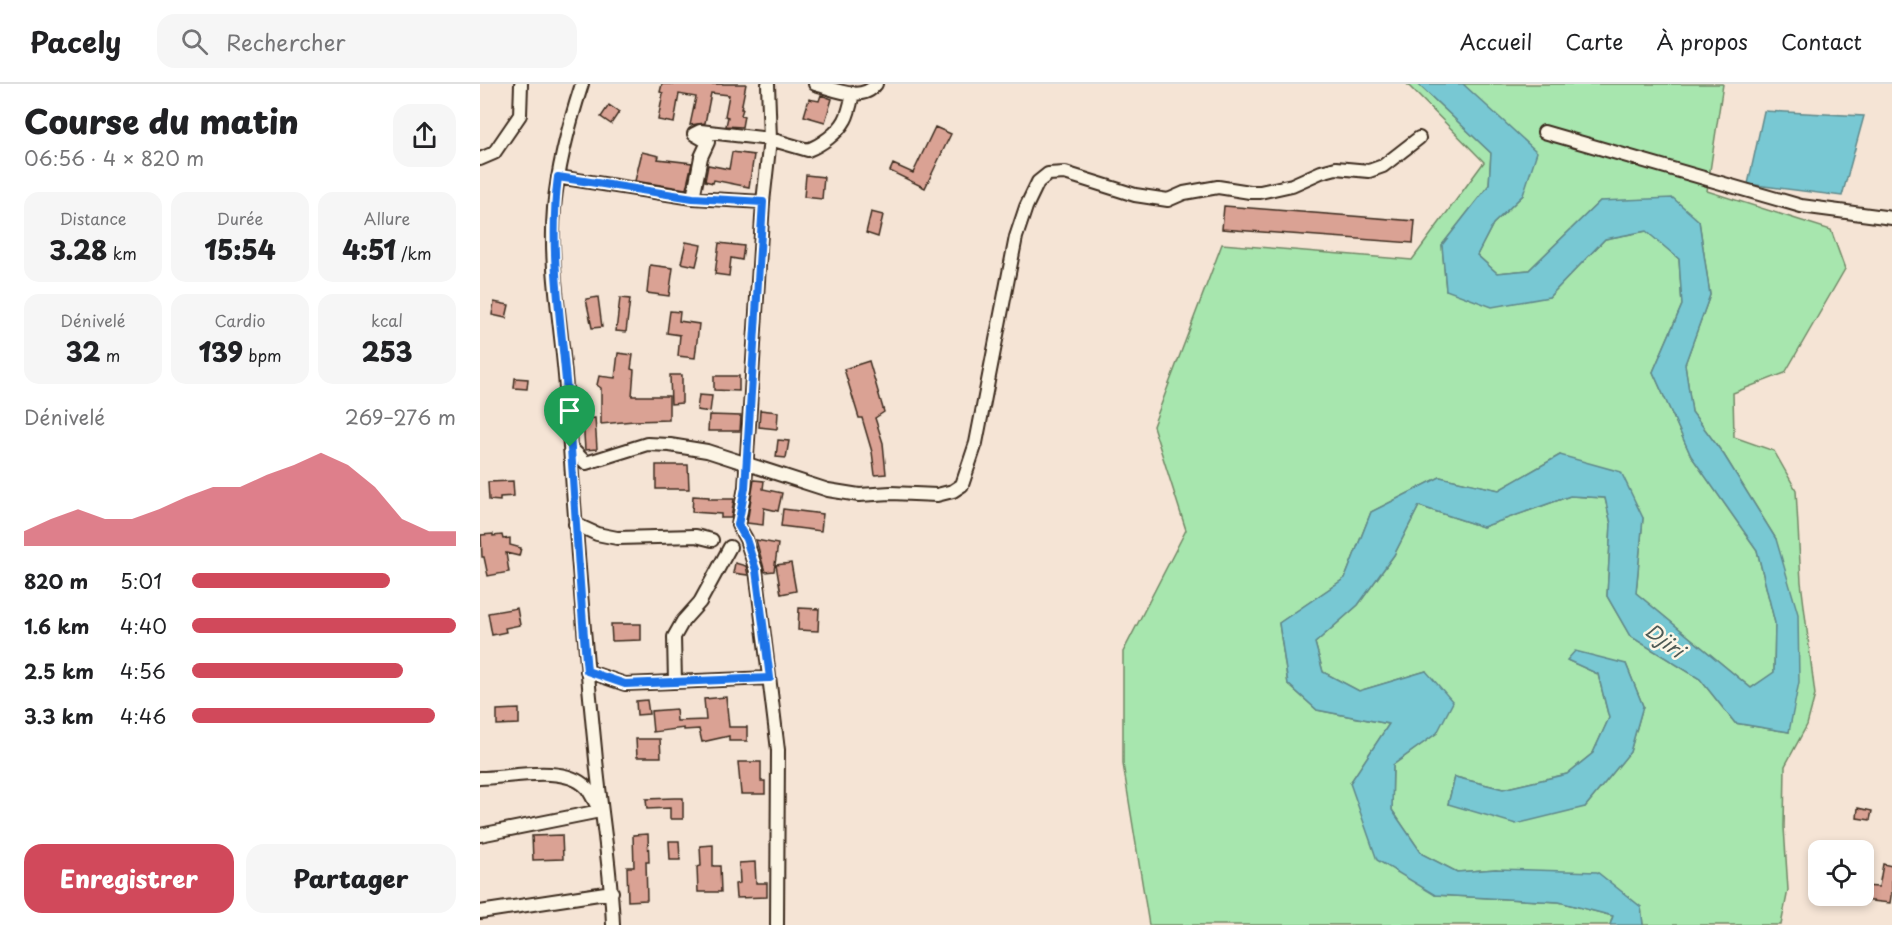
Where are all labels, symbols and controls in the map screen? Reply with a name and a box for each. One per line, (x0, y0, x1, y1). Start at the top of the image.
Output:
search box (157, 14, 577, 68)
text: Pacely (30, 20, 121, 63)
icon: search (178, 25, 211, 58)
text: Rechercher (226, 25, 346, 58)
text: Accueil (1460, 25, 1532, 57)
text: Carte (1565, 25, 1623, 57)
text: À propos (1656, 25, 1748, 57)
text: Contact (1781, 25, 1862, 57)
text: Course du matin (24, 95, 299, 145)
button: share (393, 104, 456, 167)
text: 06:56 · 4 × 820 m (24, 143, 204, 173)
text: Distance (59, 206, 127, 230)
text: Durée (217, 206, 263, 230)
text: Allure (364, 206, 410, 230)
text: 3.28 (49, 230, 107, 269)
text: 15:54 (204, 230, 276, 269)
text: 4:51 (342, 230, 396, 269)
text: km (107, 241, 137, 265)
text: /km (396, 241, 432, 265)
text: Dénivelé (61, 308, 125, 332)
text: Cardio (215, 308, 265, 332)
text: kcal (371, 308, 403, 332)
text: 32 (66, 332, 101, 371)
text: 139 (198, 332, 243, 371)
text: 253 (361, 332, 413, 371)
text: m (101, 343, 120, 367)
text: bpm (243, 343, 282, 367)
pin (544, 385, 595, 447)
icon: arrive (553, 394, 586, 427)
text: Dénivelé (24, 402, 105, 432)
text: 269–276 m (345, 402, 456, 432)
text: 820 m (24, 566, 88, 596)
text: 5:01 (120, 566, 162, 596)
text: 1.6 km (24, 611, 89, 641)
text: 4:40 (120, 611, 167, 641)
water label: Djiri (1639, 615, 1693, 666)
text: 2.5 km (24, 656, 94, 686)
text: 4:56 (120, 656, 166, 686)
text: 3.3 km (24, 701, 94, 731)
text: 4:46 (120, 701, 166, 731)
map controls (1808, 840, 1874, 906)
button: locate (1808, 840, 1874, 906)
button: Enregistrer (24, 844, 234, 913)
button: Partager (246, 844, 456, 913)

